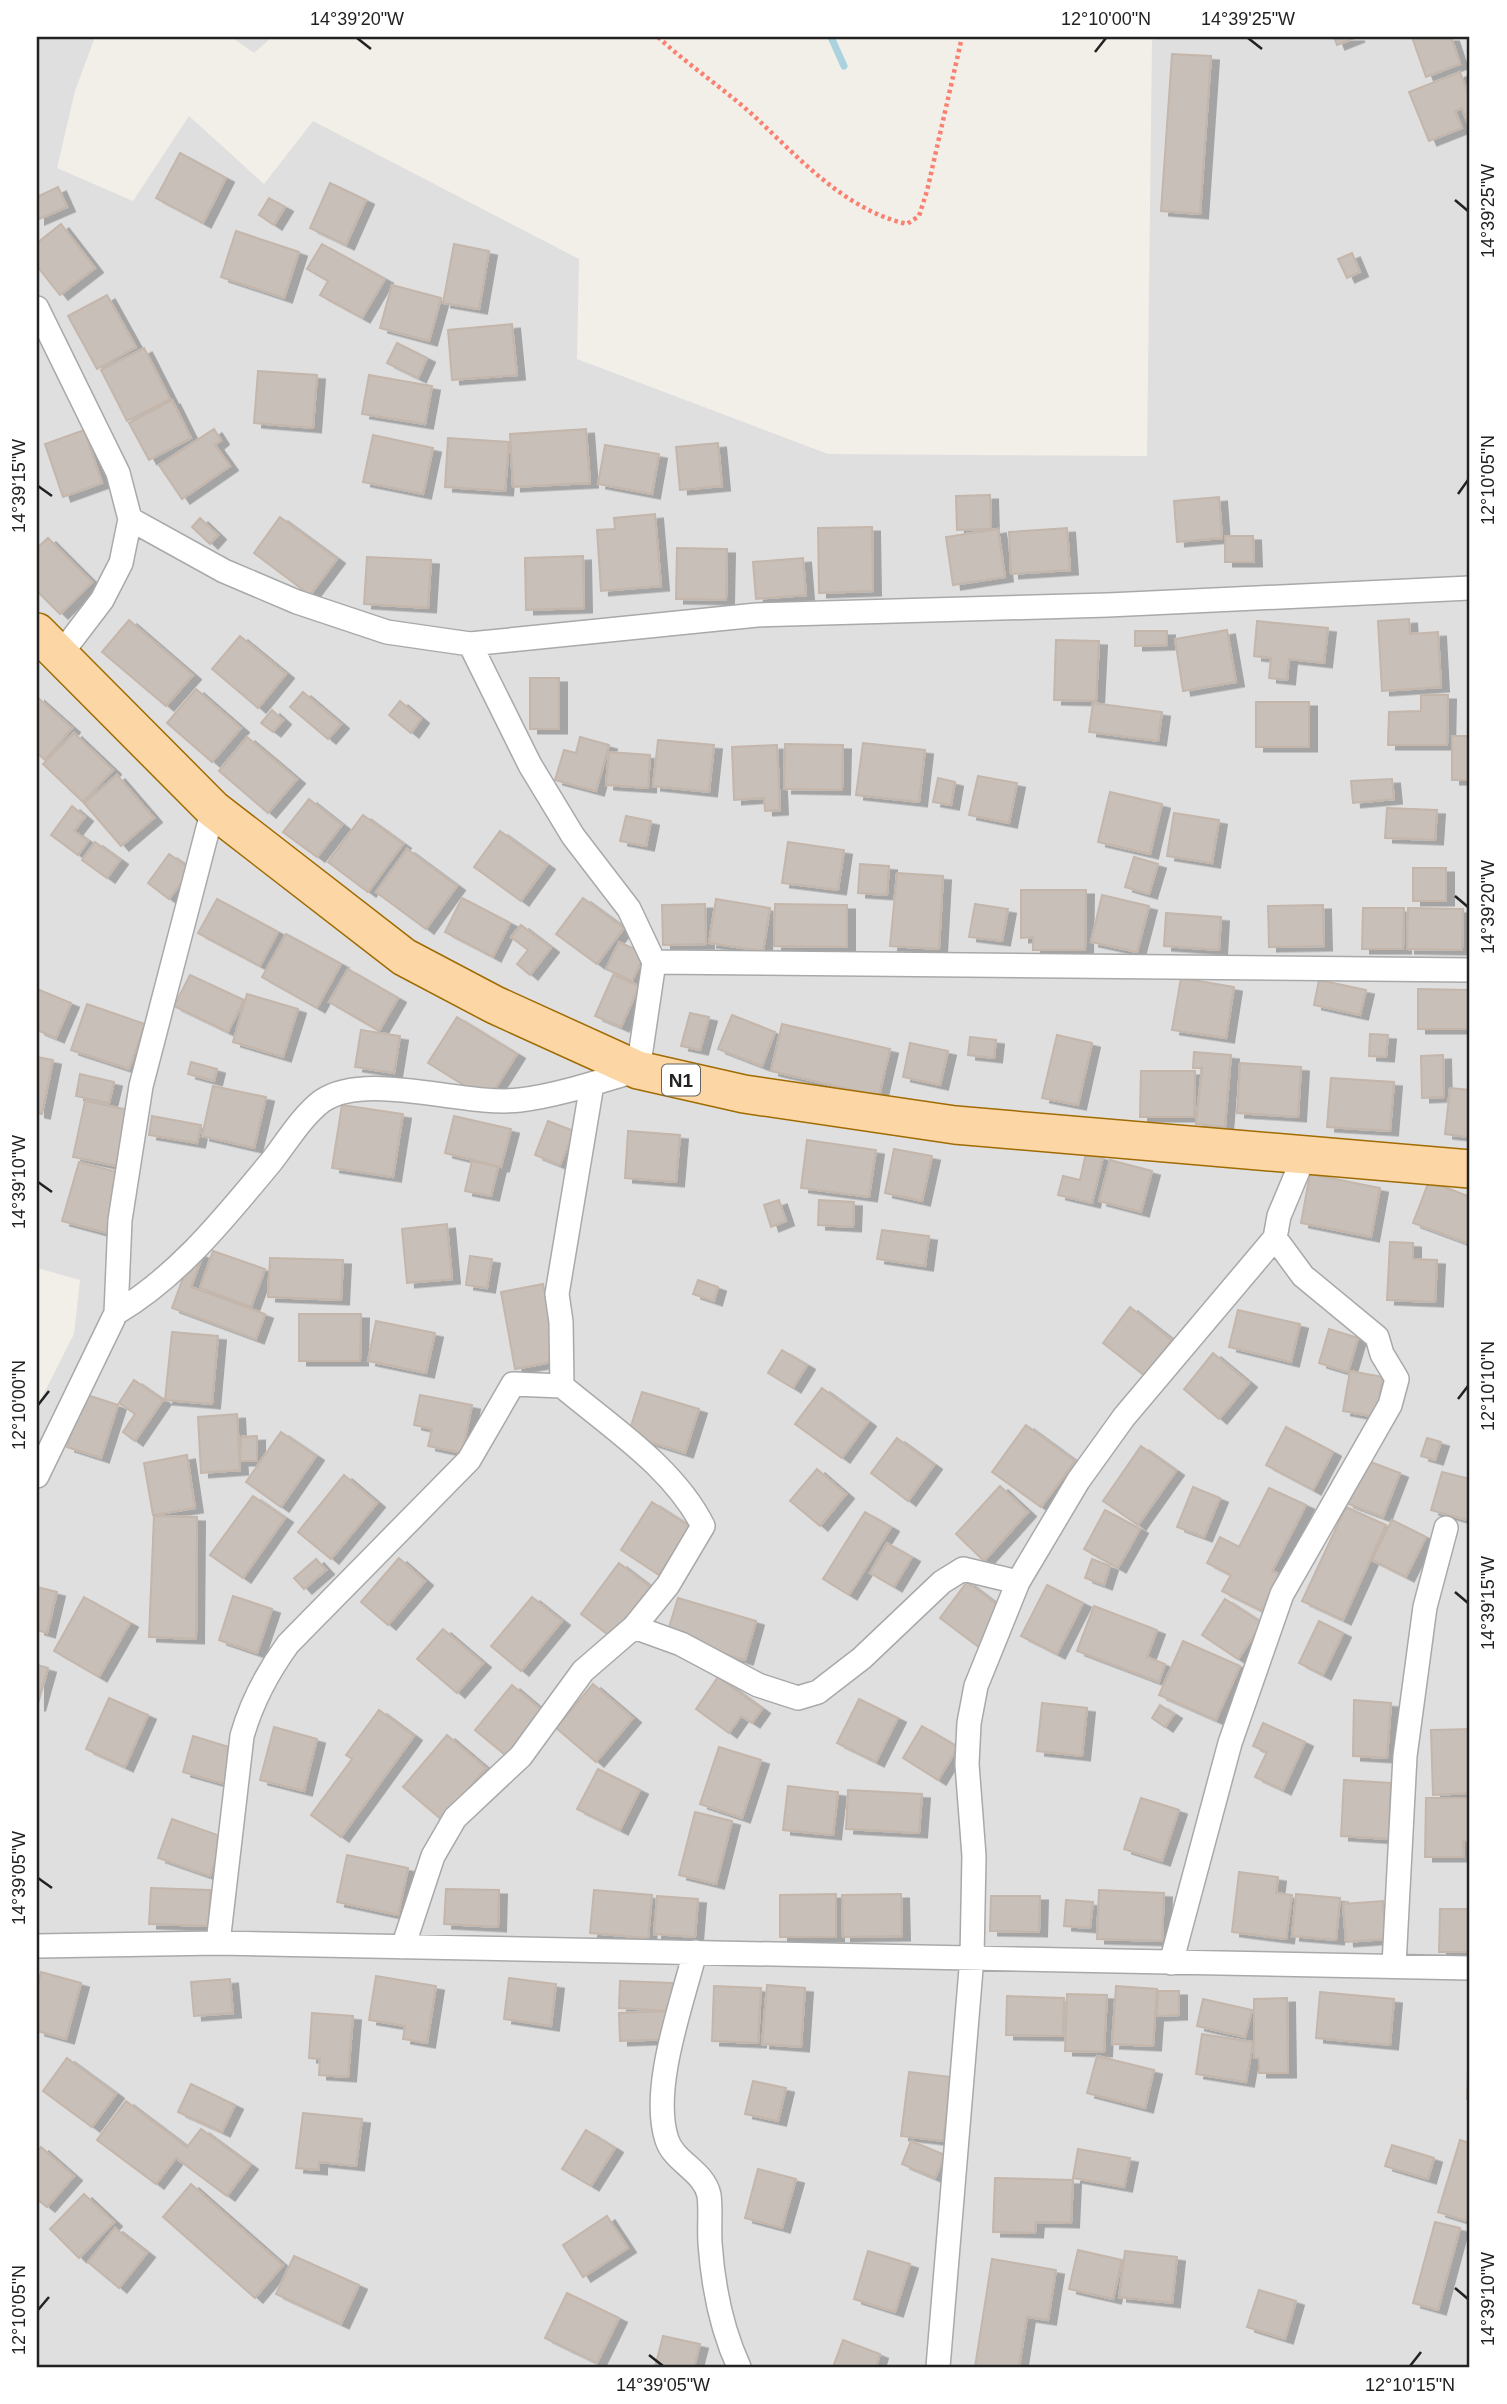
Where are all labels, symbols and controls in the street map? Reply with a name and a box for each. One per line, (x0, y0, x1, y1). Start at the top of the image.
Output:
text: 14°39'20"W (310, 9, 404, 29)
text: 12°10'00"N (1061, 9, 1151, 29)
text: 14°39'25"W (1201, 9, 1295, 29)
text: 14°39'25"W (1478, 164, 1498, 258)
text: 12°10'05"N (1478, 435, 1498, 525)
text: 14°39'15"W (9, 439, 29, 533)
text: 14°39'20"W (1478, 860, 1498, 954)
road number: N1 (662, 1064, 700, 1096)
text: 14°39'10"W (9, 1135, 29, 1229)
text: 12°10'10"N (1478, 1341, 1498, 1431)
text: 12°10'00"N (9, 1360, 29, 1450)
text: 14°39'15"W (1478, 1556, 1498, 1650)
text: 14°39'05"W (9, 1831, 29, 1925)
text: 14°39'10"W (1478, 2252, 1498, 2346)
text: 12°10'05"N (9, 2265, 29, 2355)
text: 14°39'05"W (616, 2375, 710, 2395)
text: 12°10'15"N (1365, 2375, 1455, 2395)

